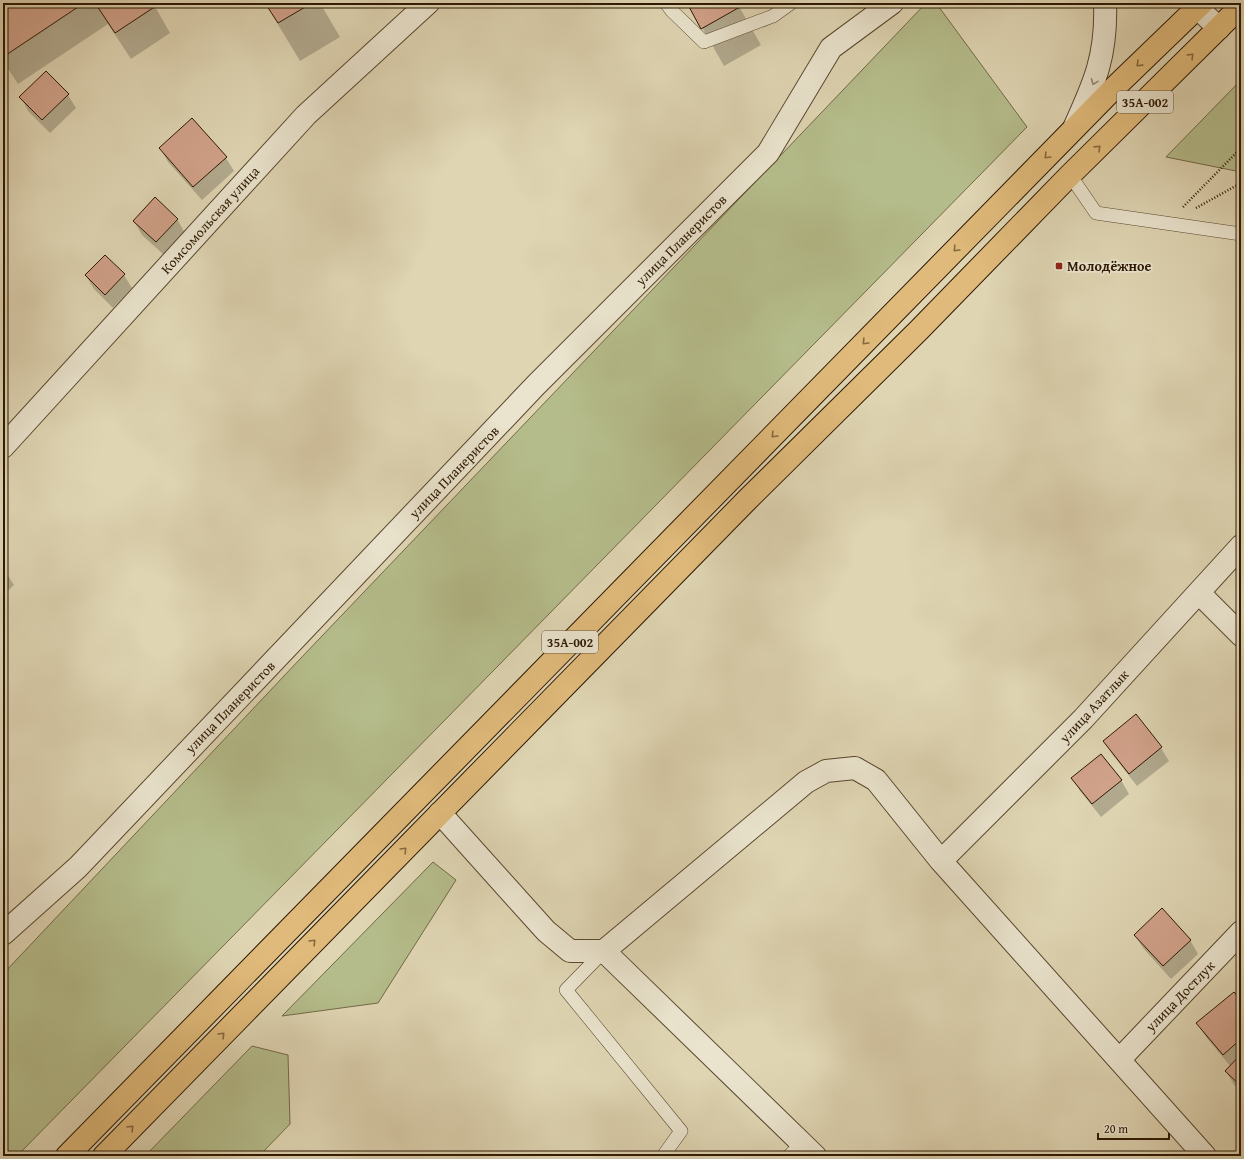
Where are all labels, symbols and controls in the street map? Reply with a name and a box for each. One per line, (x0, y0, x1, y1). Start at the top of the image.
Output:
one-way arrow (1186, 53, 1194, 61)
one-way arrow (1136, 59, 1144, 67)
one-way arrow (1091, 79, 1099, 86)
road number: 35А-002 (1117, 91, 1173, 113)
one-way arrow (1093, 145, 1101, 153)
one-way arrow (1044, 151, 1051, 159)
street label: Комсомольская улица (156, 162, 264, 278)
street label: улица Планеристов (630, 190, 731, 291)
one-way arrow (953, 244, 960, 252)
place label: Молодёжное (1067, 256, 1151, 276)
marker: Молодёжное (1054, 261, 1064, 271)
one-way arrow (862, 337, 869, 345)
street label: улица Планеристов (404, 421, 504, 523)
one-way arrow (771, 430, 778, 438)
road number: 35А-002 (542, 631, 598, 653)
street label: улица Планеристов (180, 656, 280, 758)
street label: улица Азатлык (1054, 664, 1134, 748)
one-way arrow (399, 847, 407, 855)
one-way arrow (308, 939, 316, 947)
street label: улица Достлук (1140, 955, 1220, 1037)
one-way arrow (217, 1032, 225, 1040)
scale bar (1098, 1115, 1169, 1141)
text: 20 m (1104, 1120, 1128, 1137)
one-way arrow (126, 1125, 134, 1133)

